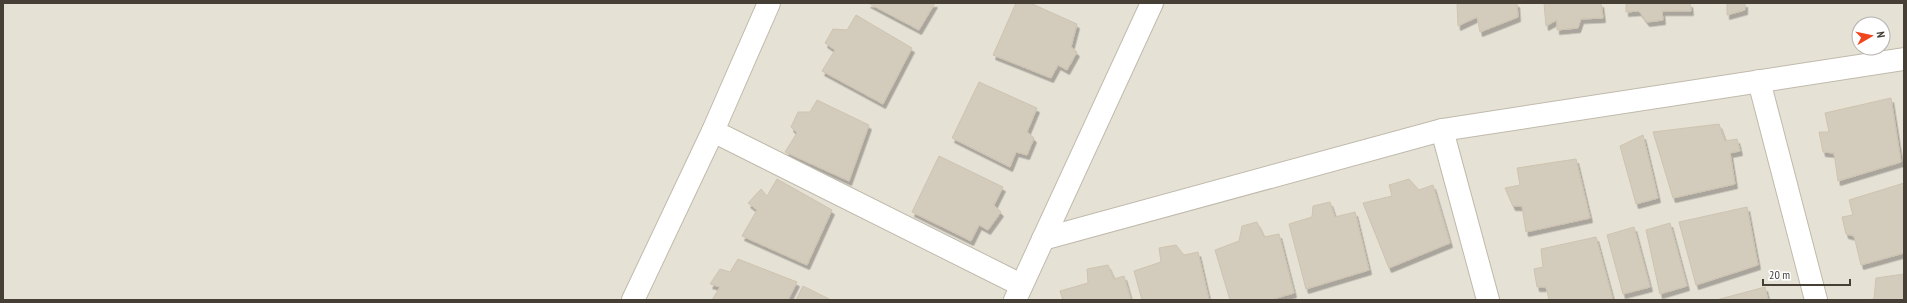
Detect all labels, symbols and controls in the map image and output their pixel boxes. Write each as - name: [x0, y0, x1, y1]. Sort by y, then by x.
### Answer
- north arrow: [1851, 16, 1891, 56]
- text: N: [1873, 30, 1888, 39]
- scale bar: [1763, 261, 1850, 287]
- text: 20 m: [1769, 267, 1790, 282]

